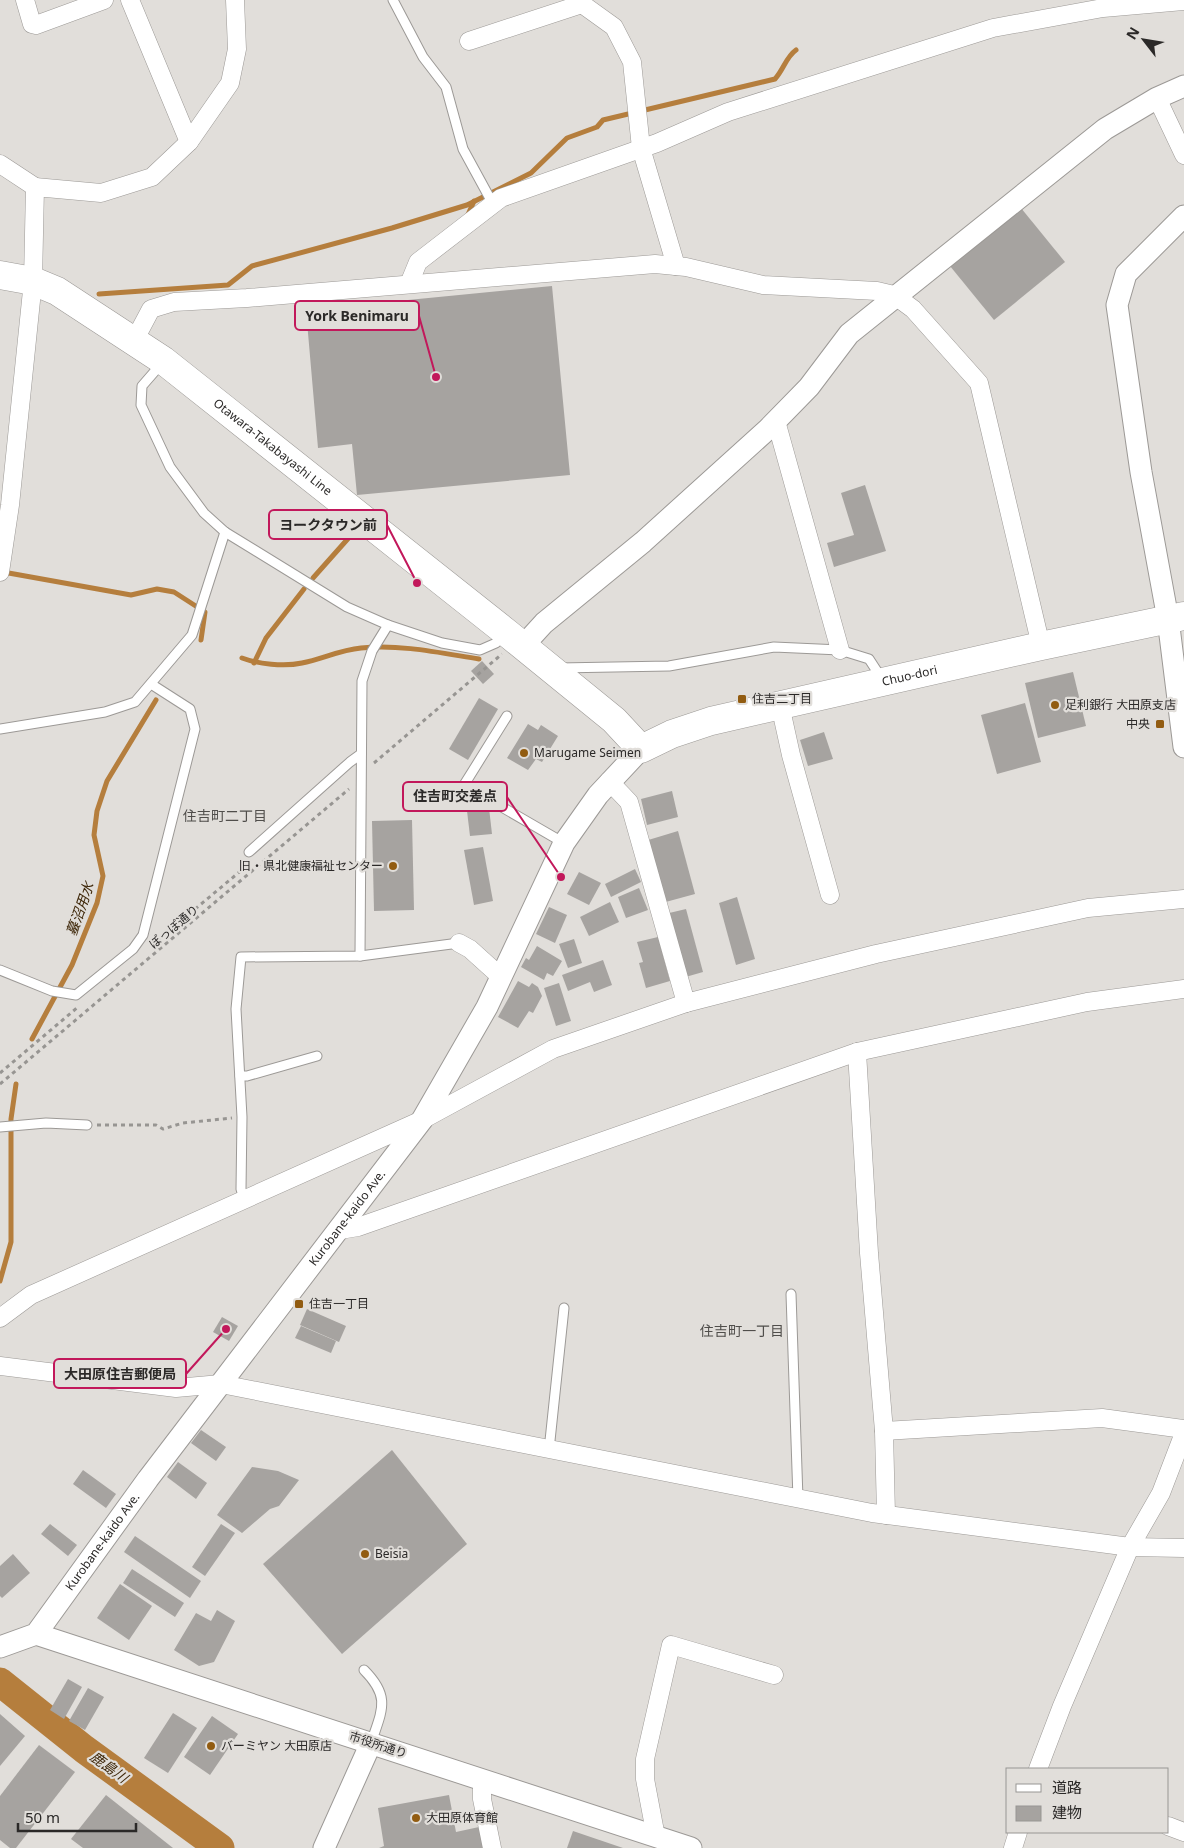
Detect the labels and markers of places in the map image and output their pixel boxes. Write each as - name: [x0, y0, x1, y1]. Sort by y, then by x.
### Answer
- callout: York Benimaru: [295, 301, 419, 330]
- callout: ヨークタウン前: [269, 510, 387, 539]
- place label: 住吉二丁目: [752, 690, 812, 707]
- marker: 住吉二丁目: [736, 693, 748, 705]
- place label: 足利銀行 大田原支店: [1065, 696, 1176, 713]
- marker: 足利銀行 大田原支店: [1049, 699, 1061, 711]
- place label: 中央: [1126, 715, 1150, 732]
- marker: 中央: [1154, 718, 1166, 730]
- place label: Marugame Seimen: [534, 744, 641, 761]
- marker: Marugame Seimen: [518, 747, 530, 759]
- callout: 住吉町交差点: [403, 782, 507, 811]
- place label: 旧・県北健康福祉センター: [239, 857, 383, 874]
- marker: 旧・県北健康福祉センター: [387, 860, 399, 872]
- place label: 住吉一丁目: [309, 1295, 369, 1312]
- marker: 住吉一丁目: [293, 1298, 305, 1310]
- callout: 大田原住吉郵便局: [54, 1359, 186, 1388]
- place label: Beisia: [375, 1545, 408, 1562]
- marker: Beisia: [359, 1548, 371, 1560]
- place label: バーミヤン 大田原店: [221, 1737, 332, 1754]
- marker: バーミヤン 大田原店: [205, 1740, 217, 1752]
- place label: 大田原体育館: [426, 1809, 498, 1826]
- marker: 大田原体育館: [410, 1812, 422, 1824]

